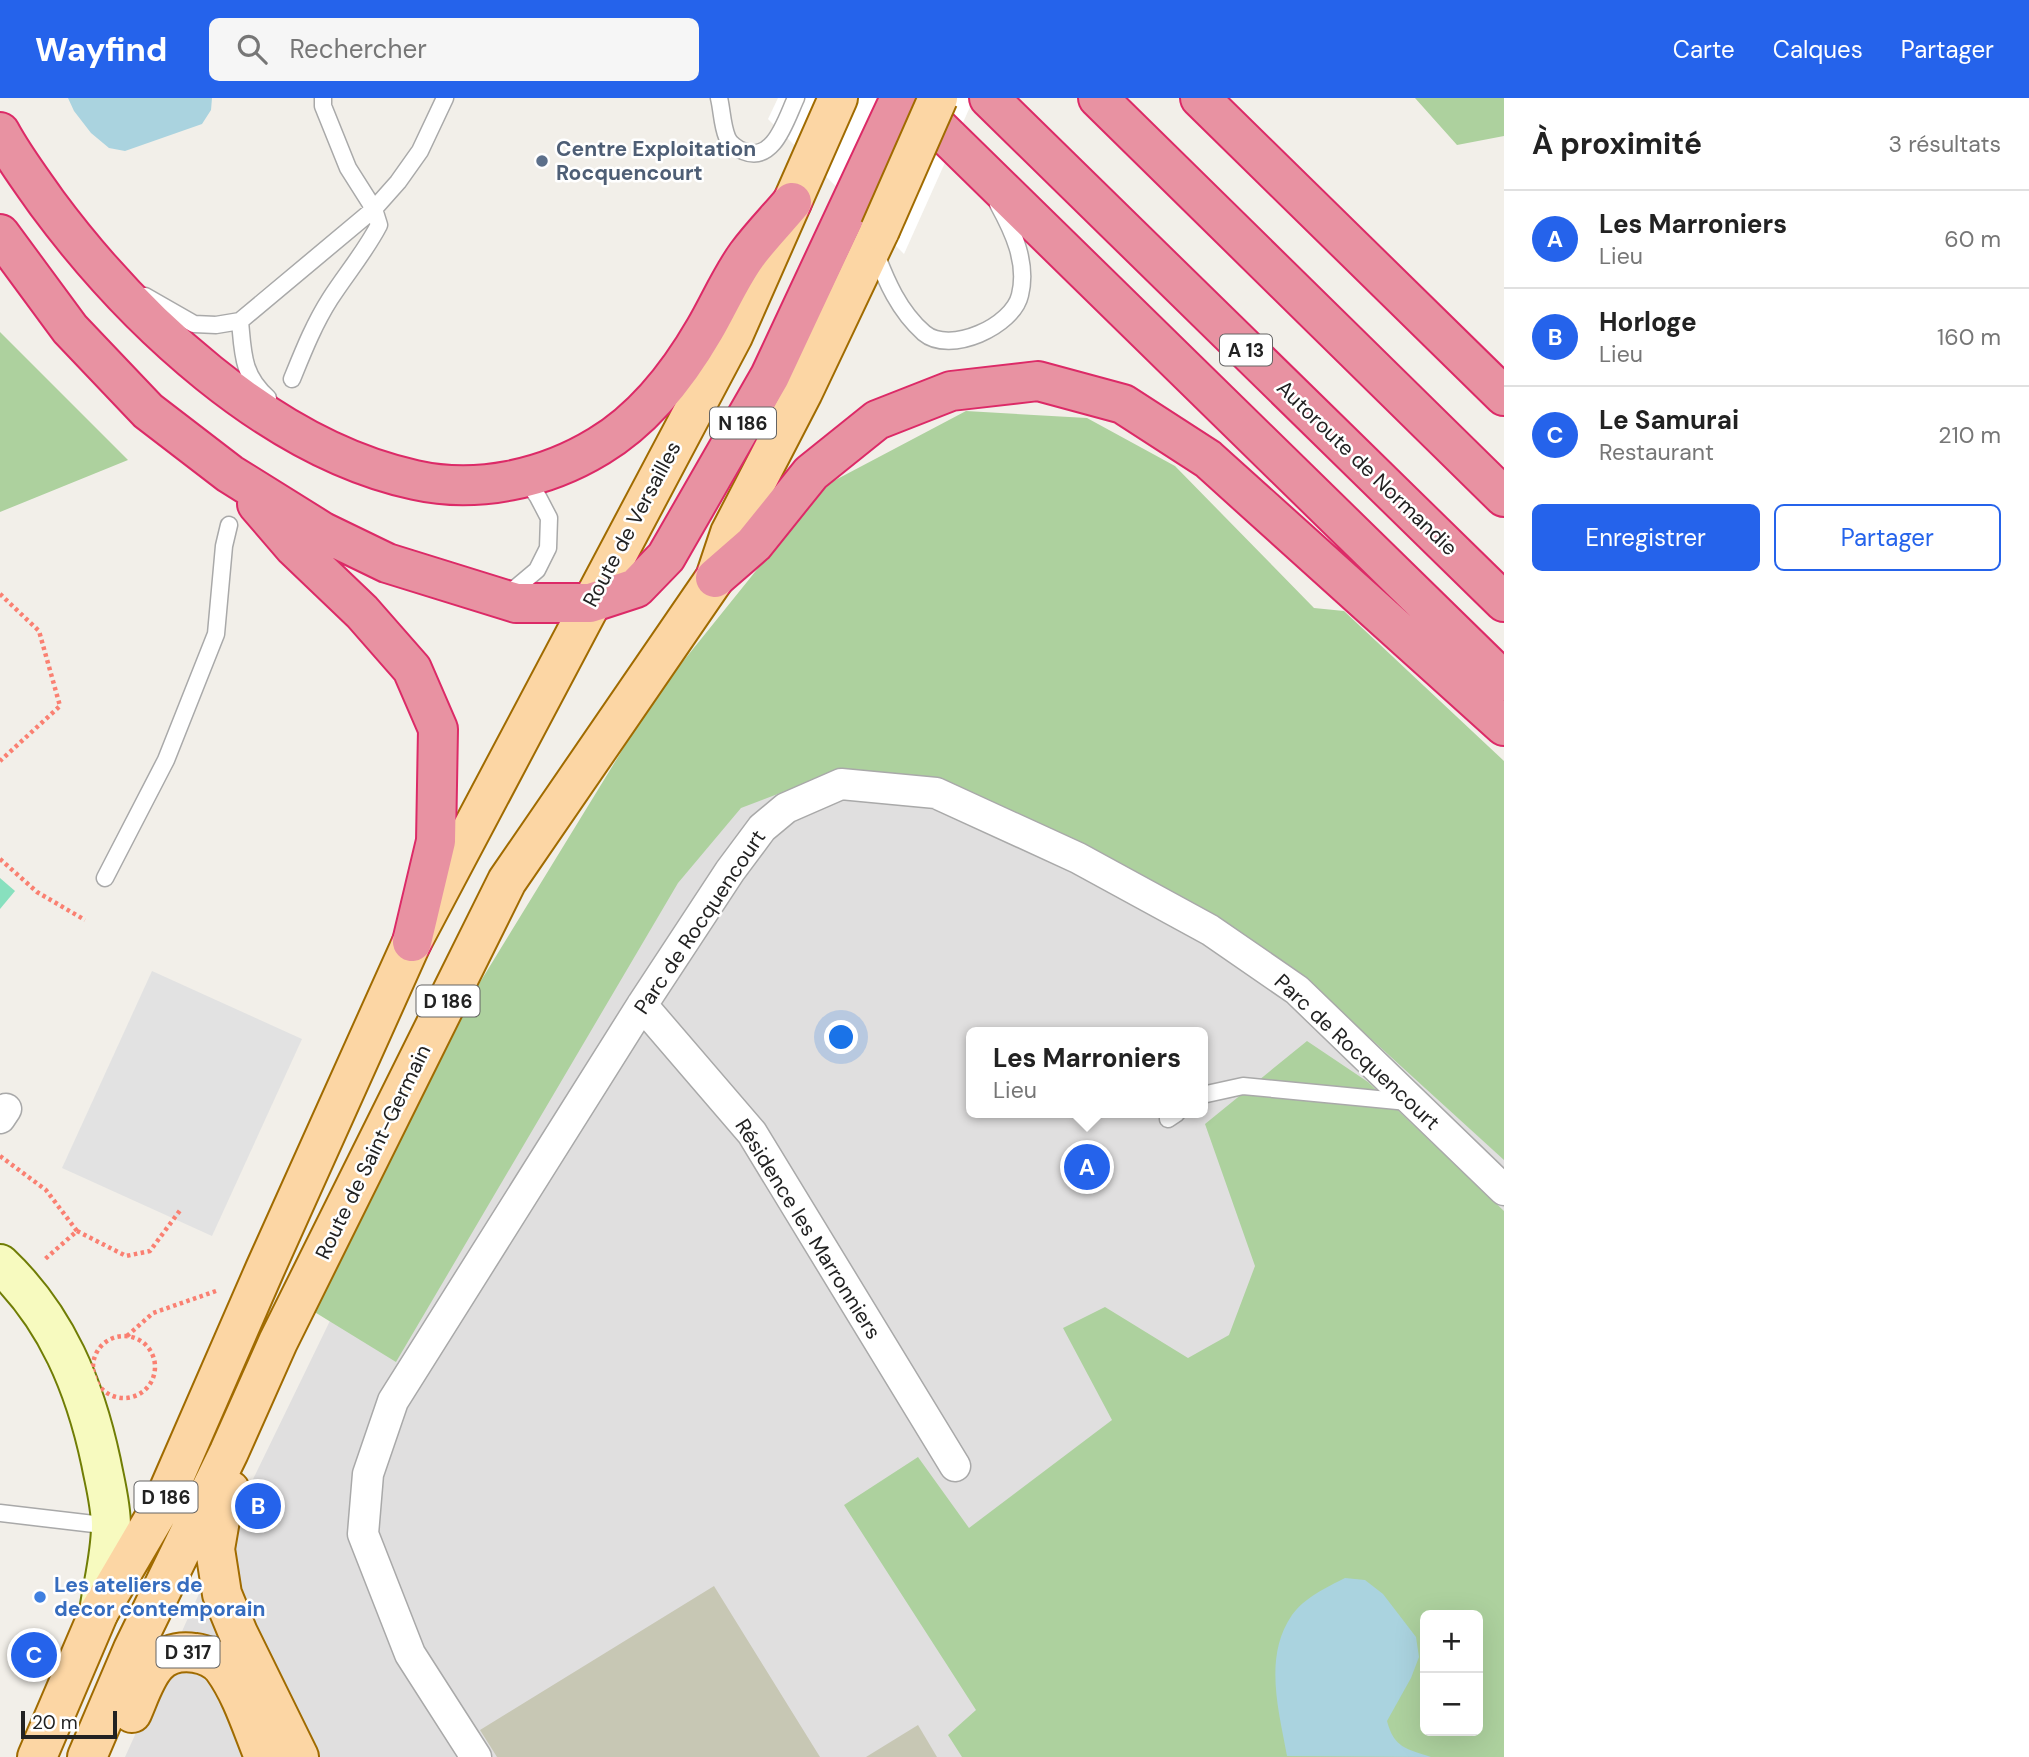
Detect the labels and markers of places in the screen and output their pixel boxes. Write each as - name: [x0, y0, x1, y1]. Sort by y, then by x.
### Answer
- place label: Centre Exploitation Rocquencourt: [556, 135, 756, 187]
- marker: Centre Exploitation Rocquencourt: [534, 153, 550, 169]
- pin: A: [1064, 1141, 1110, 1193]
- pin: B: [235, 1480, 281, 1532]
- place label: Les ateliers de decor contemporain: [54, 1571, 265, 1623]
- marker: Les ateliers de decor contemporain: [32, 1589, 48, 1605]
- pin: C: [11, 1629, 57, 1681]

